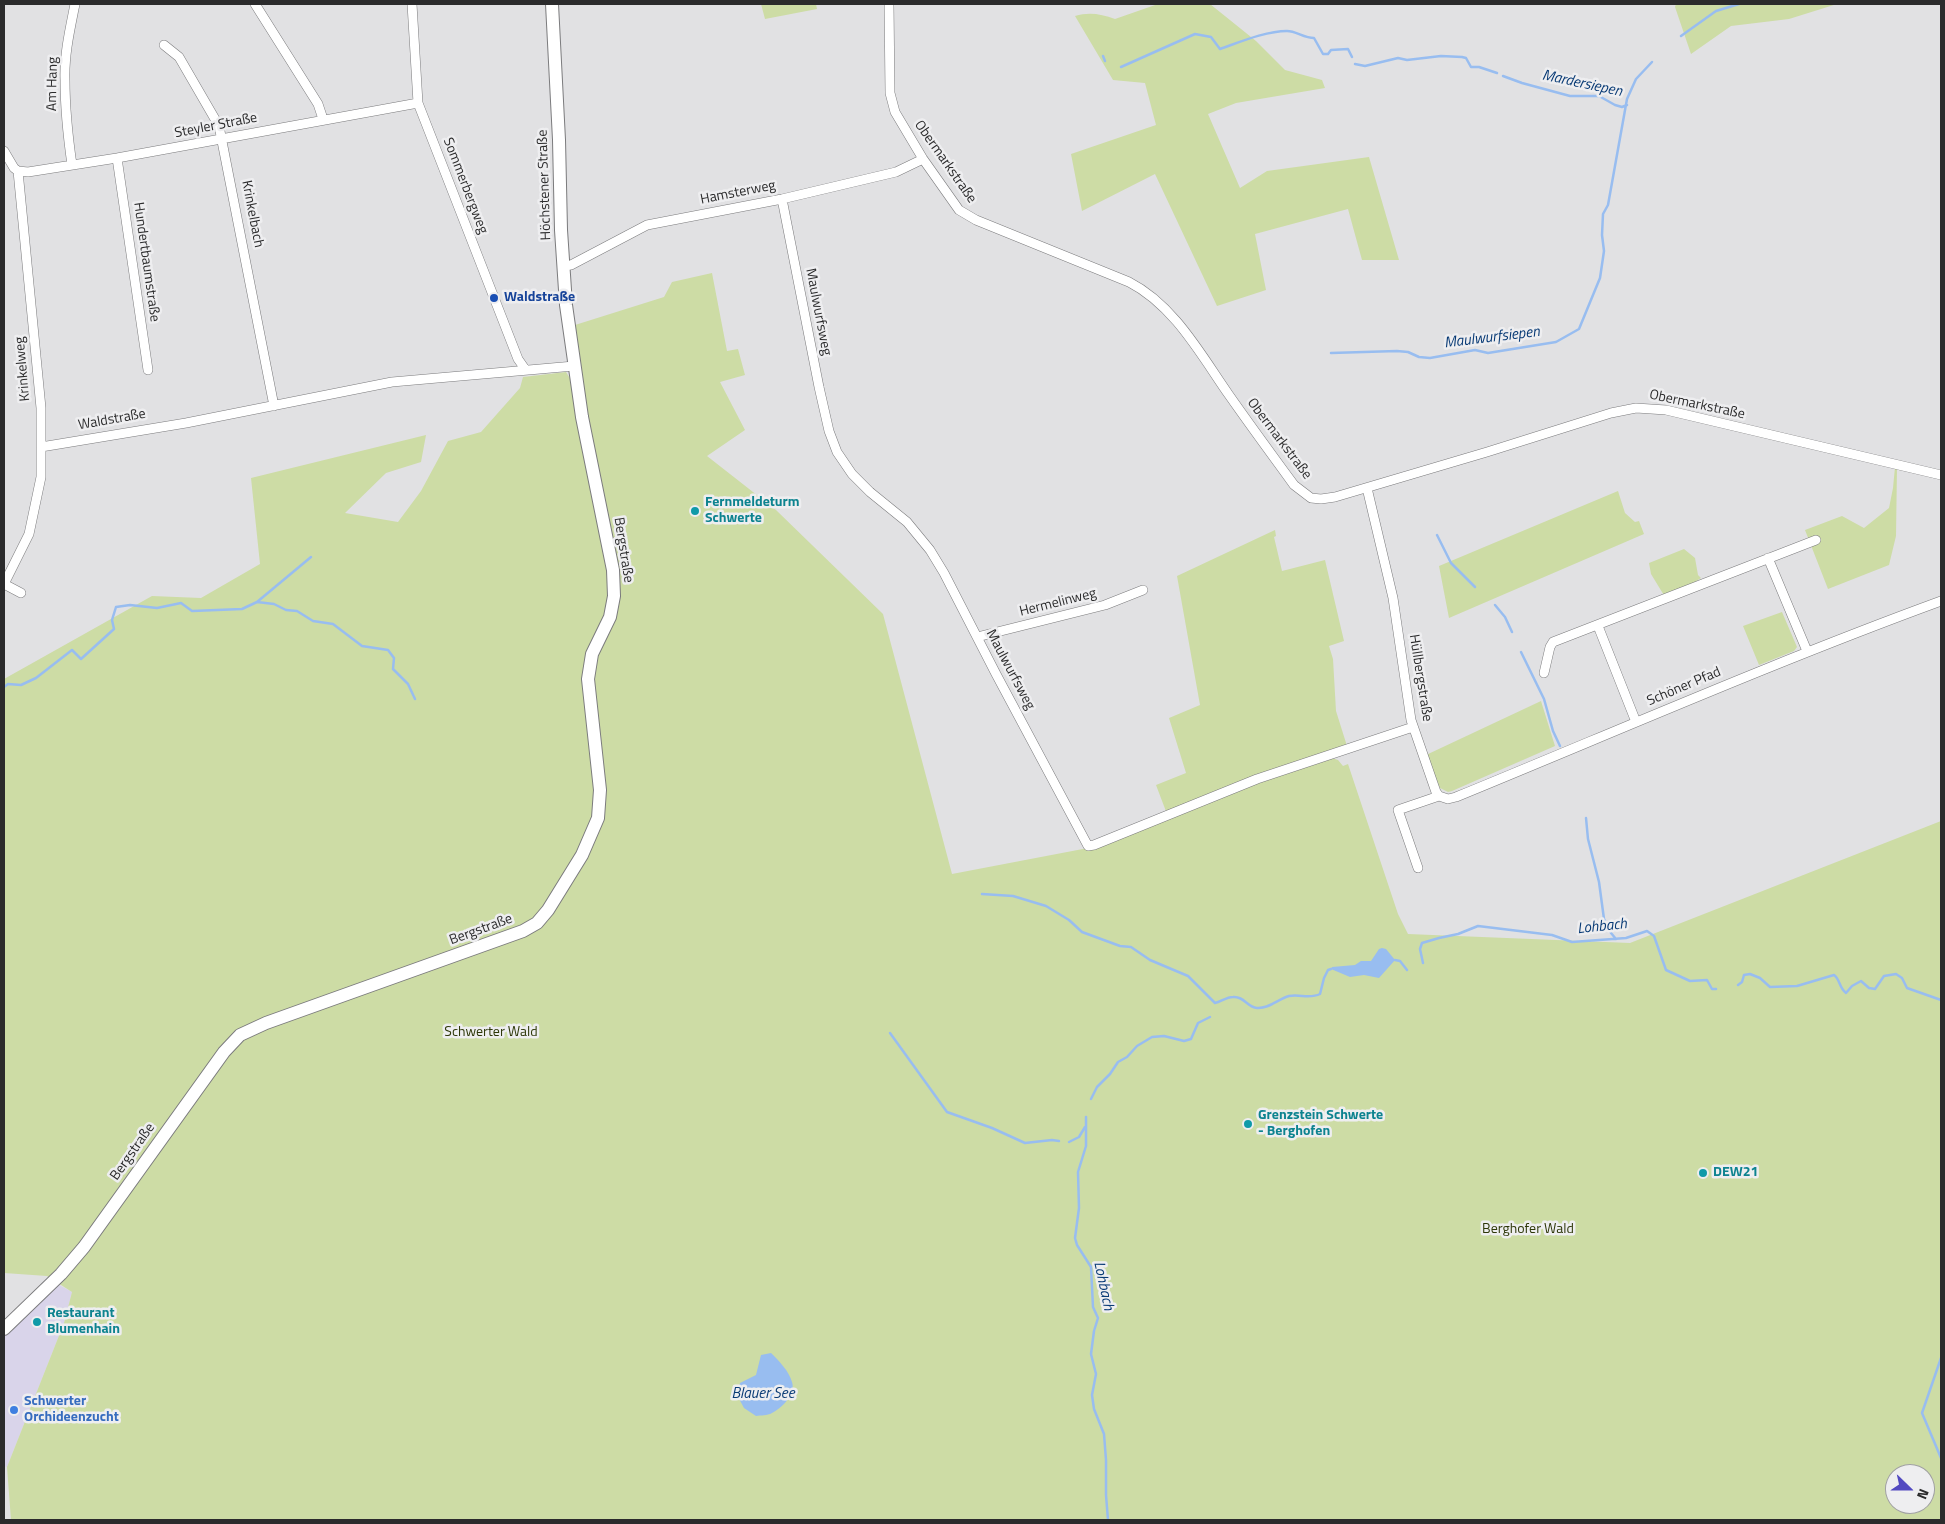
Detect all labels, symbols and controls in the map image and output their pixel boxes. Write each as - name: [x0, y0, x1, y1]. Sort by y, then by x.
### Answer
- street label: Am Hang: [44, 57, 62, 111]
- water label: Mardersiepen: [1540, 67, 1624, 101]
- street label: Steyler Straße: [173, 110, 259, 142]
- street label: Obermarkstraße: [910, 117, 980, 207]
- street label: Höchstener Straße: [535, 129, 555, 241]
- street label: Sommerbergweg: [439, 136, 491, 236]
- street label: Hamsterweg: [699, 177, 777, 209]
- street label: Krinkelbach: [237, 179, 267, 249]
- street label: Hundertbaumstraße: [129, 201, 163, 323]
- street label: Maulwurfsweg: [801, 267, 835, 357]
- place label: Waldstraße: [504, 290, 575, 306]
- marker: Waldstraße: [488, 292, 500, 304]
- water label: Maulwurfsiepen: [1443, 323, 1541, 353]
- street label: Krinkelweg: [12, 336, 34, 402]
- street label: Obermarkstraße: [1648, 387, 1746, 423]
- street label: Obermarkstraße: [1243, 395, 1315, 483]
- street label: Waldstraße: [77, 406, 147, 434]
- place label: Fernmeldeturm Schwerte: [705, 495, 800, 528]
- marker: Fernmeldeturm Schwerte: [689, 505, 701, 517]
- street label: Bergstraße: [610, 516, 636, 584]
- street label: Hermelinweg: [1018, 585, 1098, 621]
- street label: Maulwurfsweg: [982, 627, 1038, 713]
- street label: Hüllbergstraße: [1405, 633, 1435, 723]
- street label: Schöner Pfad: [1645, 664, 1723, 710]
- street label: Bergstraße: [447, 911, 515, 949]
- water label: Lohbach: [1576, 915, 1628, 939]
- park label: Schwerter Wald: [444, 1025, 538, 1041]
- place label: Grenzstein Schwerte - Berghofen: [1258, 1108, 1383, 1140]
- marker: Grenzstein Schwerte - Berghofen: [1242, 1118, 1254, 1130]
- street label: Bergstraße: [107, 1120, 159, 1184]
- place label: DEW21: [1713, 1165, 1758, 1181]
- marker: DEW21: [1697, 1167, 1709, 1179]
- park label: Berghofer Wald: [1482, 1222, 1574, 1238]
- water label: Lohbach: [1089, 1260, 1117, 1312]
- place label: Restaurant Blumenhain: [47, 1306, 120, 1338]
- marker: Restaurant Blumenhain: [31, 1316, 43, 1328]
- water label: Blauer See: [731, 1385, 795, 1403]
- place label: Schwerter Orchideenzucht: [24, 1394, 119, 1426]
- marker: Schwerter Orchideenzucht: [8, 1404, 20, 1416]
- north arrow: [1885, 1464, 1935, 1514]
- text: N: [1912, 1486, 1935, 1503]

